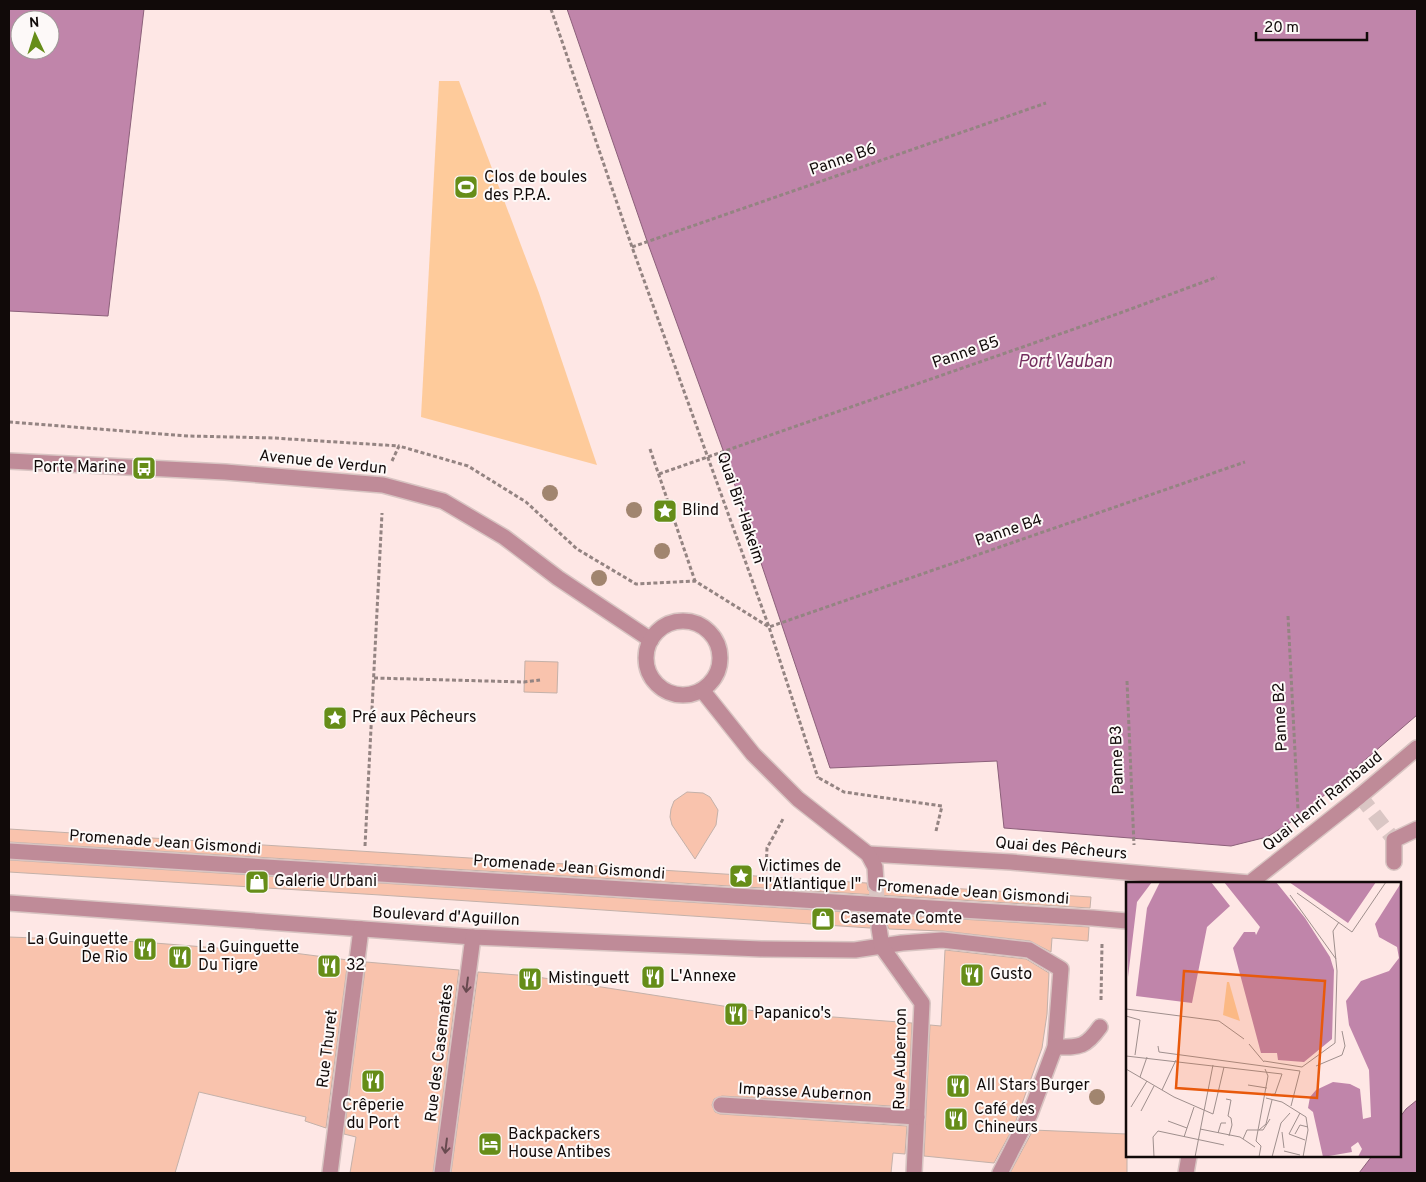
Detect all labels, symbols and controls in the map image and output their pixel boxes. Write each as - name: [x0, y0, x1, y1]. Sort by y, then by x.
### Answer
- north arrow: [10, 10, 60, 60]
- scale bar: [1256, 10, 1367, 42]
- text: N: [29, 15, 40, 32]
- text: 20 m: [1264, 19, 1299, 38]
- street label: Panne B6: [807, 139, 879, 181]
- place label: Clos de boules des P.P.A.: [484, 168, 587, 206]
- sports icon: Clos de boules des P.P.A.: [453, 174, 479, 200]
- street label: Panne B5: [930, 332, 1002, 374]
- water label: Port Vauban: [1018, 351, 1112, 374]
- street label: Avenue de Verdun: [258, 446, 388, 480]
- street label: Quai Bir-Hakeim: [711, 449, 769, 567]
- bus stop icon: Porte Marine: [131, 455, 157, 481]
- place label: Porte Marine: [33, 458, 126, 478]
- place icon: Blind: [652, 498, 678, 524]
- place label: Blind: [682, 501, 719, 521]
- street label: Panne B4: [973, 510, 1045, 552]
- street label: Panne B2: [1269, 682, 1293, 752]
- place icon: Pré aux Pêcheurs: [322, 705, 348, 731]
- place label: Pré aux Pêcheurs: [352, 708, 477, 728]
- street label: Panne B3: [1107, 725, 1129, 795]
- street label: Quai Henri Rambaud: [1259, 748, 1387, 856]
- street label: Promenade Jean Gismondi: [68, 826, 262, 860]
- street label: Quai des Pêcheurs: [994, 833, 1128, 865]
- street label: Promenade Jean Gismondi: [472, 851, 666, 885]
- place label: Victimes de "l'Atlantique I": [758, 857, 861, 895]
- place icon: Victimes de "l'Atlantique I": [728, 863, 754, 889]
- shop icon: Galerie Urbani: [244, 869, 270, 895]
- place label: Galerie Urbani: [274, 872, 377, 892]
- street label: Promenade Jean Gismondi: [876, 876, 1070, 910]
- inset map: [1126, 882, 1401, 1157]
- street label: Boulevard d'Aguillon: [372, 903, 520, 931]
- shop icon: Casemate Comte: [810, 906, 836, 932]
- place label: Casemate Comte: [840, 909, 962, 929]
- place label: La Guinguette De Rio: [27, 930, 128, 968]
- restaurant icon: La Guinguette De Rio: [132, 936, 158, 962]
- place label: La Guinguette Du Tigre: [198, 938, 299, 976]
- restaurant icon: La Guinguette Du Tigre: [167, 944, 193, 970]
- restaurant icon: 32: [316, 953, 342, 979]
- place label: 32: [346, 956, 365, 976]
- restaurant icon: Gusto: [959, 962, 985, 988]
- restaurant icon: L'Annexe: [640, 964, 666, 990]
- place label: Gusto: [990, 965, 1032, 985]
- restaurant icon: Mistinguett: [517, 966, 543, 992]
- place label: L'Annexe: [670, 967, 736, 987]
- place label: Mistinguett: [548, 969, 630, 989]
- one-way arrow: [462, 977, 472, 993]
- street label: Rue des Casemates: [422, 983, 458, 1123]
- restaurant icon: Papanico's: [723, 1001, 749, 1027]
- place label: Papanico's: [754, 1004, 831, 1024]
- street label: Rue Aubernon: [890, 1008, 912, 1110]
- street label: Rue Thuret: [313, 1009, 343, 1089]
- restaurant icon: Crêperie du Port: [360, 1068, 386, 1094]
- restaurant icon: All Stars Burger: [945, 1073, 971, 1099]
- place label: All Stars Burger: [976, 1076, 1090, 1096]
- street label: Impasse Aubernon: [738, 1080, 872, 1106]
- place label: Crêperie du Port: [342, 1096, 404, 1134]
- place label: Café des Chineurs: [974, 1100, 1038, 1138]
- restaurant icon: Café des Chineurs: [943, 1106, 969, 1132]
- place label: Backpackers House Antibes: [508, 1125, 611, 1163]
- hotel icon: Backpackers House Antibes: [477, 1131, 503, 1157]
- one-way arrow: [441, 1138, 451, 1154]

